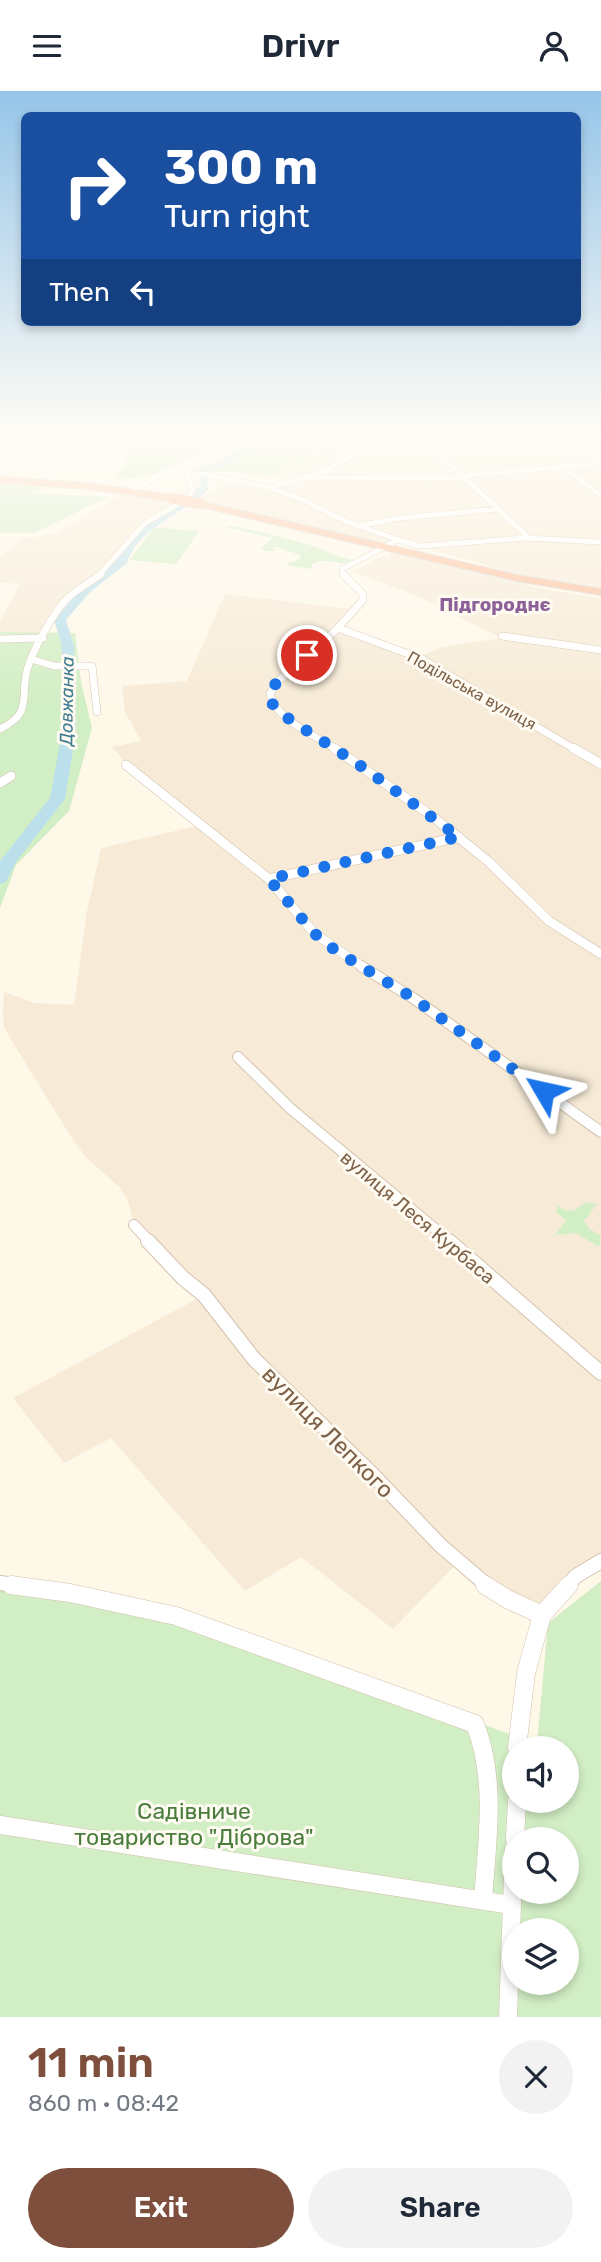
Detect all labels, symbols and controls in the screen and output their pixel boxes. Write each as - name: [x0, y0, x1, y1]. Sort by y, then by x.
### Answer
- icon: menu: [28, 27, 66, 65]
- text: Drivr: [262, 27, 339, 65]
- icon: person: [535, 27, 573, 65]
- text: 300 m: [164, 138, 318, 196]
- icon: right: [49, 140, 140, 231]
- text: Turn right: [164, 197, 309, 235]
- icon: left: [124, 273, 162, 311]
- text: Then: [49, 277, 110, 308]
- district label: Підгороднє: [439, 593, 551, 616]
- pin: [277, 625, 337, 685]
- icon: arrive: [288, 636, 326, 674]
- street label: Подільська вулиця: [404, 647, 540, 734]
- water label: Довжанка: [55, 656, 79, 748]
- position arrow: [507, 1054, 581, 1128]
- street label: вулиця Леся Курбаса: [336, 1146, 500, 1289]
- street label: вулиця Лепкого: [256, 1360, 400, 1504]
- map controls: [502, 1736, 579, 1995]
- button: sound: [502, 1736, 579, 1813]
- park label: Садівниче товариство "Діброва": [74, 1797, 314, 1851]
- button: search: [502, 1827, 579, 1904]
- button: layers: [502, 1918, 579, 1995]
- text: 11 min: [28, 2038, 154, 2088]
- button: close: [499, 2040, 573, 2114]
- text: 860 m · 08:42: [28, 2089, 179, 2117]
- button: Exit: [28, 2168, 294, 2248]
- button: Share: [308, 2168, 573, 2248]

